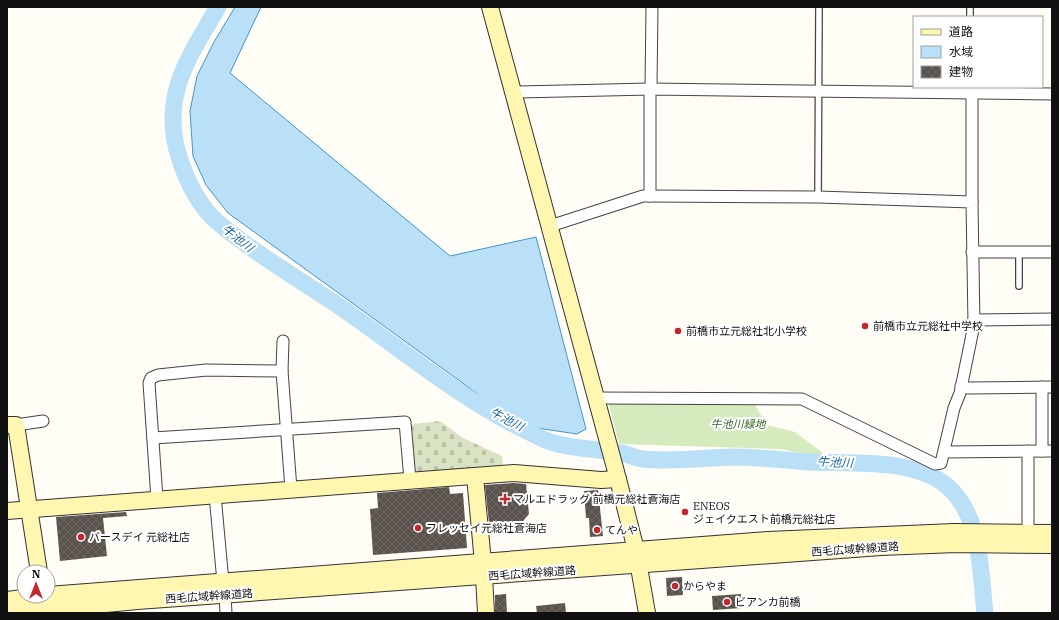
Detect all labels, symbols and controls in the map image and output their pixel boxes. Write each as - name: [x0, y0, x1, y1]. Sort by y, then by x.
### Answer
- legend: [913, 16, 1043, 88]
- text: 道路: [949, 24, 973, 39]
- text: 水域: [949, 44, 973, 59]
- text: 建物: [949, 64, 973, 79]
- water label: 牛池川: [219, 221, 258, 256]
- place label: 前橋市立元総社中学校: [873, 319, 983, 333]
- marker: 前橋市立元総社中学校: [860, 321, 870, 331]
- place label: 前橋市立元総社北小学校: [686, 324, 807, 338]
- marker: 前橋市立元総社北小学校: [673, 326, 683, 336]
- water label: 牛池川: [488, 404, 528, 435]
- park label: 牛池川緑地: [711, 417, 766, 431]
- water label: 牛池川: [817, 454, 855, 471]
- place label: マルエドラッグ 前橋元総社蒼海店: [513, 492, 681, 506]
- marker: マルエドラッグ 前橋元総社蒼海店: [500, 494, 510, 504]
- place label: ENEOS ジェイクエスト前橋元総社店: [693, 499, 836, 526]
- marker: ENEOS ジェイクエスト前橋元総社店: [680, 507, 690, 517]
- place label: フレッセイ元総社蒼海店: [426, 521, 547, 535]
- marker: フレッセイ元総社蒼海店: [413, 523, 423, 533]
- place label: てんや: [605, 523, 638, 537]
- marker: てんや: [592, 525, 602, 535]
- place label: バースデイ 元総社店: [89, 530, 190, 544]
- marker: バースデイ 元総社店: [76, 532, 86, 542]
- street label: 西毛広域幹線道路: [811, 539, 899, 559]
- street label: 西毛広域幹線道路: [488, 563, 576, 583]
- north arrow: [16, 564, 56, 604]
- text: N: [32, 567, 41, 581]
- place label: からやま: [683, 579, 727, 593]
- marker: からやま: [670, 581, 680, 591]
- street label: 西毛広域幹線道路: [165, 586, 253, 606]
- place label: ビアンカ前橋: [735, 595, 801, 609]
- marker: ビアンカ前橋: [722, 597, 732, 607]

